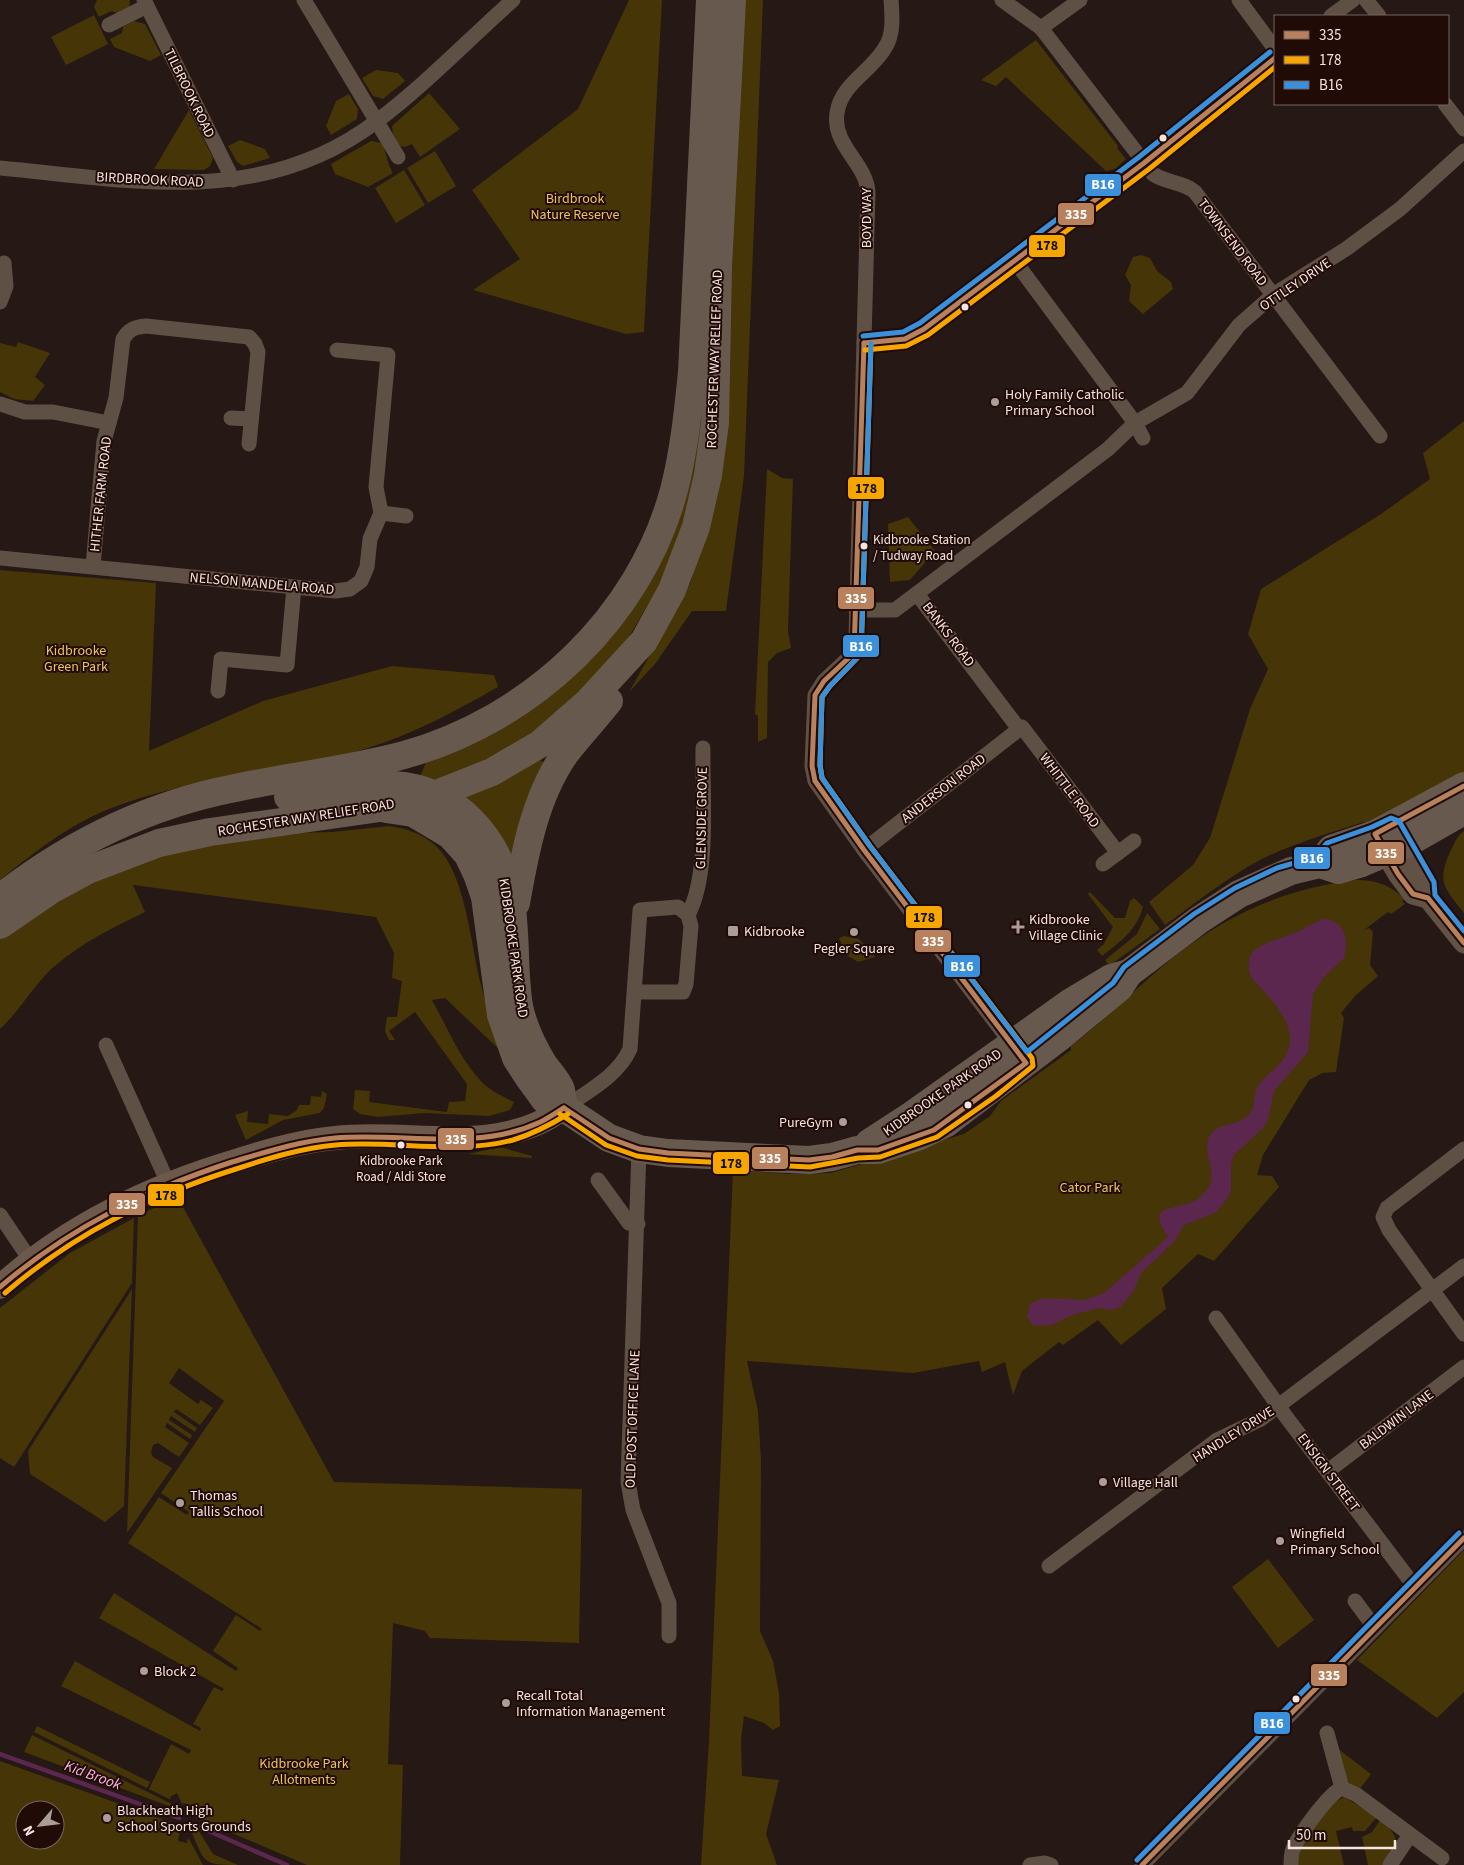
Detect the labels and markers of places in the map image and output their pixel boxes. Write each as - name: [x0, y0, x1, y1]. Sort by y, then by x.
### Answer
- unlabelled marker: [1158, 133, 1168, 143]
- unlabelled marker: [960, 302, 970, 312]
- place label: Holy Family Catholic Primary School: [1005, 385, 1125, 421]
- marker: Holy Family Catholic Primary School: [989, 396, 1001, 408]
- place label: Kidbrooke Station / Tudway Road: [873, 531, 971, 565]
- marker: Kidbrooke Station / Tudway Road: [859, 541, 869, 551]
- place label: Kidbrooke Village Clinic: [1029, 910, 1104, 946]
- marker: Kidbrooke Village Clinic: [1011, 920, 1025, 934]
- place label: Kidbrooke: [744, 922, 805, 942]
- marker: Kidbrooke: [726, 924, 740, 938]
- marker: Pegler Square: [848, 926, 860, 938]
- place label: Pegler Square: [813, 939, 895, 959]
- unlabelled marker: [963, 1100, 973, 1110]
- place label: PureGym: [779, 1113, 833, 1133]
- marker: PureGym: [837, 1116, 849, 1128]
- marker: Kidbrooke Park Road / Aldi Store: [396, 1140, 406, 1150]
- place label: Kidbrooke Park Road / Aldi Store: [356, 1152, 446, 1186]
- place label: Village Hall: [1113, 1473, 1178, 1493]
- marker: Village Hall: [1097, 1476, 1109, 1488]
- place label: Thomas Tallis School: [190, 1486, 263, 1522]
- marker: Thomas Tallis School: [174, 1497, 186, 1509]
- place label: Wingfield Primary School: [1290, 1524, 1380, 1560]
- marker: Wingfield Primary School: [1274, 1535, 1286, 1547]
- place label: Block 2: [154, 1662, 197, 1682]
- marker: Block 2: [138, 1665, 150, 1677]
- place label: Recall Total Information Management: [516, 1686, 665, 1722]
- unlabelled marker: [1291, 1694, 1301, 1704]
- marker: Recall Total Information Management: [500, 1697, 512, 1709]
- place label: Blackheath High School Sports Grounds: [117, 1801, 251, 1837]
- marker: Blackheath High School Sports Grounds: [101, 1812, 113, 1824]

